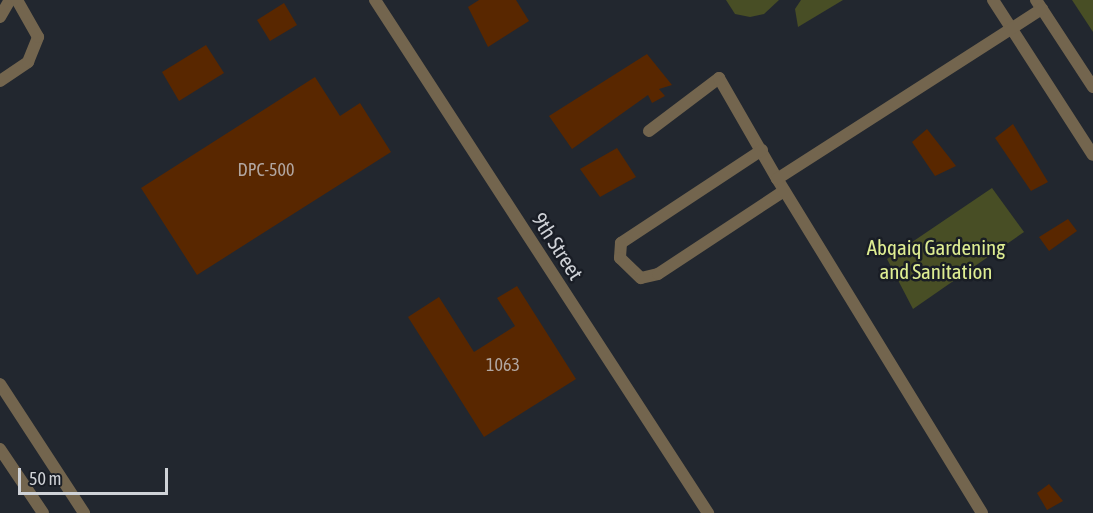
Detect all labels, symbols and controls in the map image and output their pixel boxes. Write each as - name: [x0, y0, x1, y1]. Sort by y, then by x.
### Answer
- house number: DPC-500: [238, 159, 294, 181]
- street label: 9th Street: [527, 208, 589, 284]
- park label: Abqaiq Gardening and Sanitation: [867, 234, 1005, 284]
- house number: 1063: [486, 354, 520, 376]
- scale bar: [21, 456, 171, 494]
- text: 50 m: [29, 468, 61, 489]

